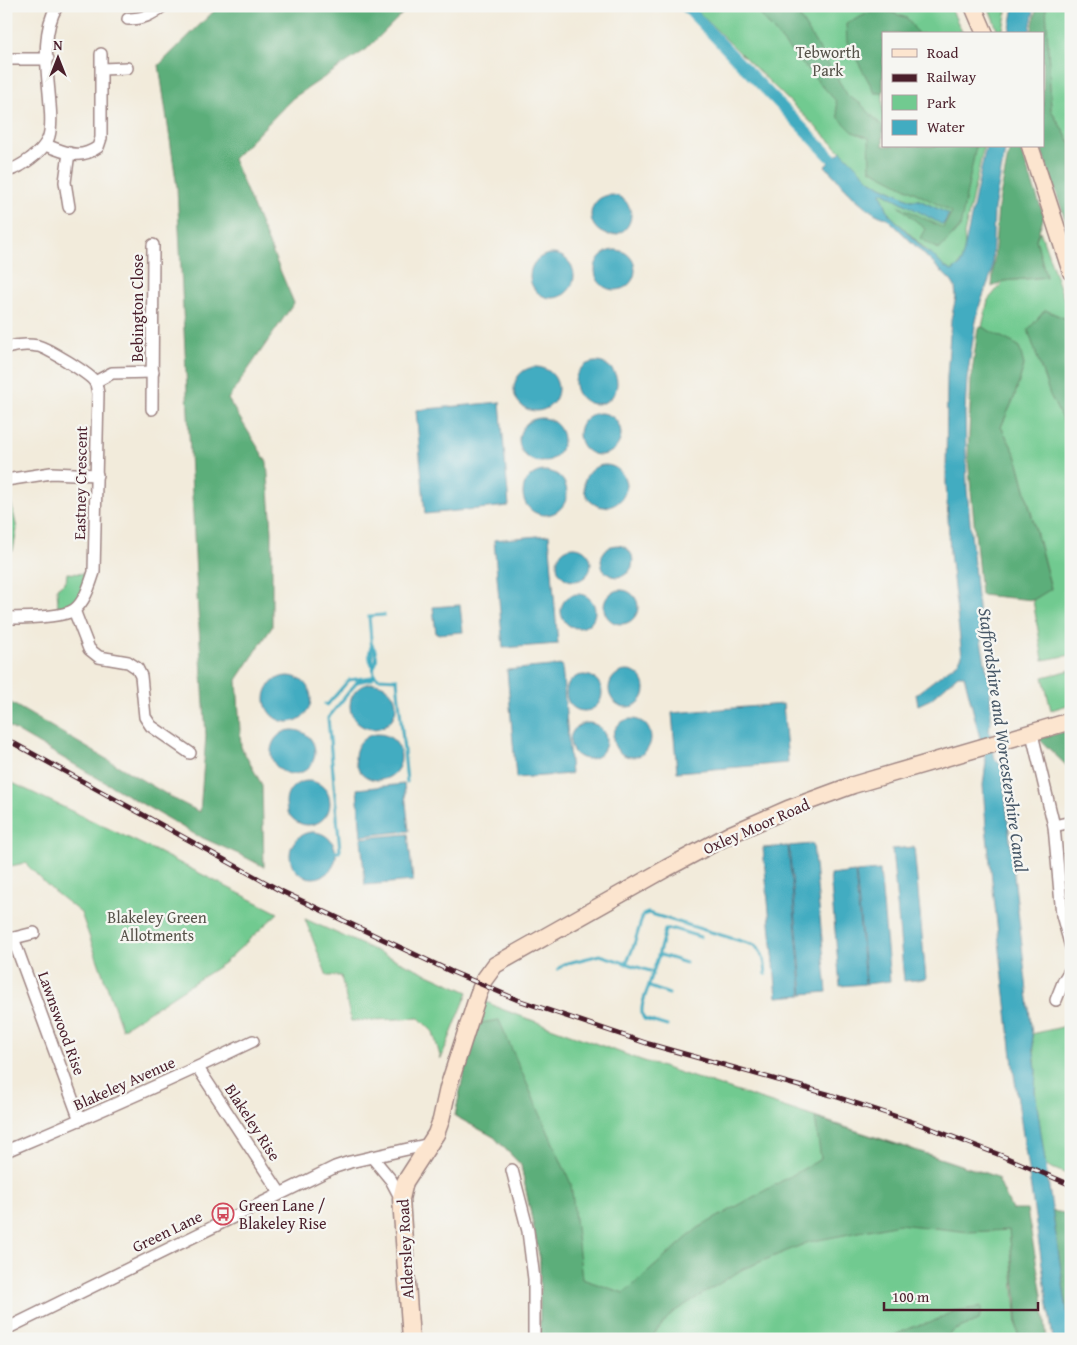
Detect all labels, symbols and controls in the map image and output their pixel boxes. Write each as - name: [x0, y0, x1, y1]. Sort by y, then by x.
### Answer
- north arrow: [32, 32, 82, 82]
- legend: [882, 32, 1044, 148]
- text: N: [53, 35, 63, 55]
- park label: Tebworth Park: [796, 40, 860, 82]
- text: Road: [927, 42, 958, 63]
- text: Railway: [927, 66, 977, 87]
- text: Park: [927, 92, 956, 113]
- text: Water: [927, 116, 965, 137]
- street label: Bebington Close: [125, 254, 149, 362]
- street label: Eastney Crescent: [67, 426, 93, 540]
- water label: Staffordshire and Worcestershire Canal: [972, 606, 1035, 874]
- street label: Oxley Moor Road: [699, 792, 814, 860]
- park label: Blakeley Green Allotments: [107, 905, 207, 947]
- street label: Lawnswood Rise: [32, 968, 92, 1078]
- street label: Blakeley Avenue: [69, 1050, 179, 1116]
- street label: Blakeley Rise: [219, 1079, 287, 1165]
- place label: Green Lane / Blakeley Rise: [239, 1193, 327, 1235]
- street label: Aldersley Road: [390, 1198, 420, 1300]
- bus stop icon: Green Lane / Blakeley Rise: [211, 1202, 235, 1226]
- street label: Green Lane: [128, 1204, 206, 1258]
- scale bar: [884, 1280, 1038, 1312]
- text: 100 m: [892, 1286, 930, 1307]

